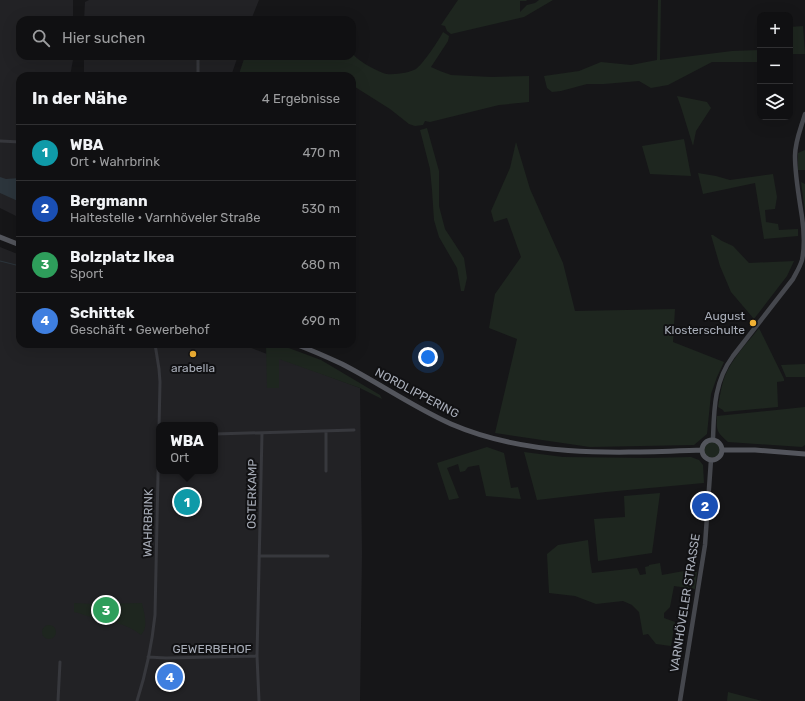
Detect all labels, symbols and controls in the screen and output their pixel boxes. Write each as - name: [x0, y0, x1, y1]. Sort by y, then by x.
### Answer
- map controls: [757, 12, 793, 120]
- button: +: [757, 12, 793, 48]
- search box: [16, 16, 356, 60]
- icon: search: [30, 27, 52, 49]
- text: Hier suchen: [62, 29, 145, 47]
- button: −: [757, 48, 793, 84]
- button: layers: [757, 84, 793, 120]
- text: In der Nähe: [32, 88, 127, 108]
- text: 4 Ergebnisse: [262, 91, 340, 106]
- text: WBA: [70, 136, 104, 154]
- text: 1: [42, 145, 48, 160]
- text: 470 m: [302, 145, 340, 160]
- text: Ort · Wahrbrink: [70, 154, 160, 169]
- text: Bergmann: [70, 192, 148, 210]
- text: 2: [41, 201, 49, 216]
- text: 530 m: [301, 201, 340, 216]
- text: Haltestelle · Varnhöveler Straße: [70, 210, 260, 225]
- text: Bolzplatz Ikea: [70, 248, 174, 266]
- text: 3: [41, 257, 49, 272]
- text: 680 m: [301, 257, 340, 272]
- text: Sport: [70, 266, 103, 281]
- text: Schittek: [70, 304, 135, 322]
- place label: August Klosterschulte: [664, 309, 745, 337]
- text: 4: [41, 313, 49, 328]
- text: 690 m: [301, 313, 340, 328]
- marker: August Klosterschulte: [748, 318, 758, 328]
- text: Geschäft · Gewerbehof: [70, 322, 209, 337]
- your location: [418, 347, 438, 367]
- marker: arabella: [188, 349, 198, 359]
- place label: arabella: [171, 361, 215, 375]
- street label: NORDLIPPERING: [373, 365, 461, 421]
- popup: [156, 422, 218, 474]
- text: WBA: [170, 432, 204, 450]
- text: Ort: [170, 450, 189, 465]
- street label: OSTERKAMP: [244, 459, 260, 529]
- pin: 1: [174, 487, 200, 517]
- street label: WAHRBRINK: [140, 488, 156, 557]
- pin: 2: [692, 491, 718, 521]
- street label: VARNHÖVELER STRASSE: [667, 533, 703, 673]
- pin: 3: [93, 595, 119, 625]
- street label: GEWERBEHOF: [172, 642, 252, 656]
- pin: 4: [157, 662, 183, 692]

